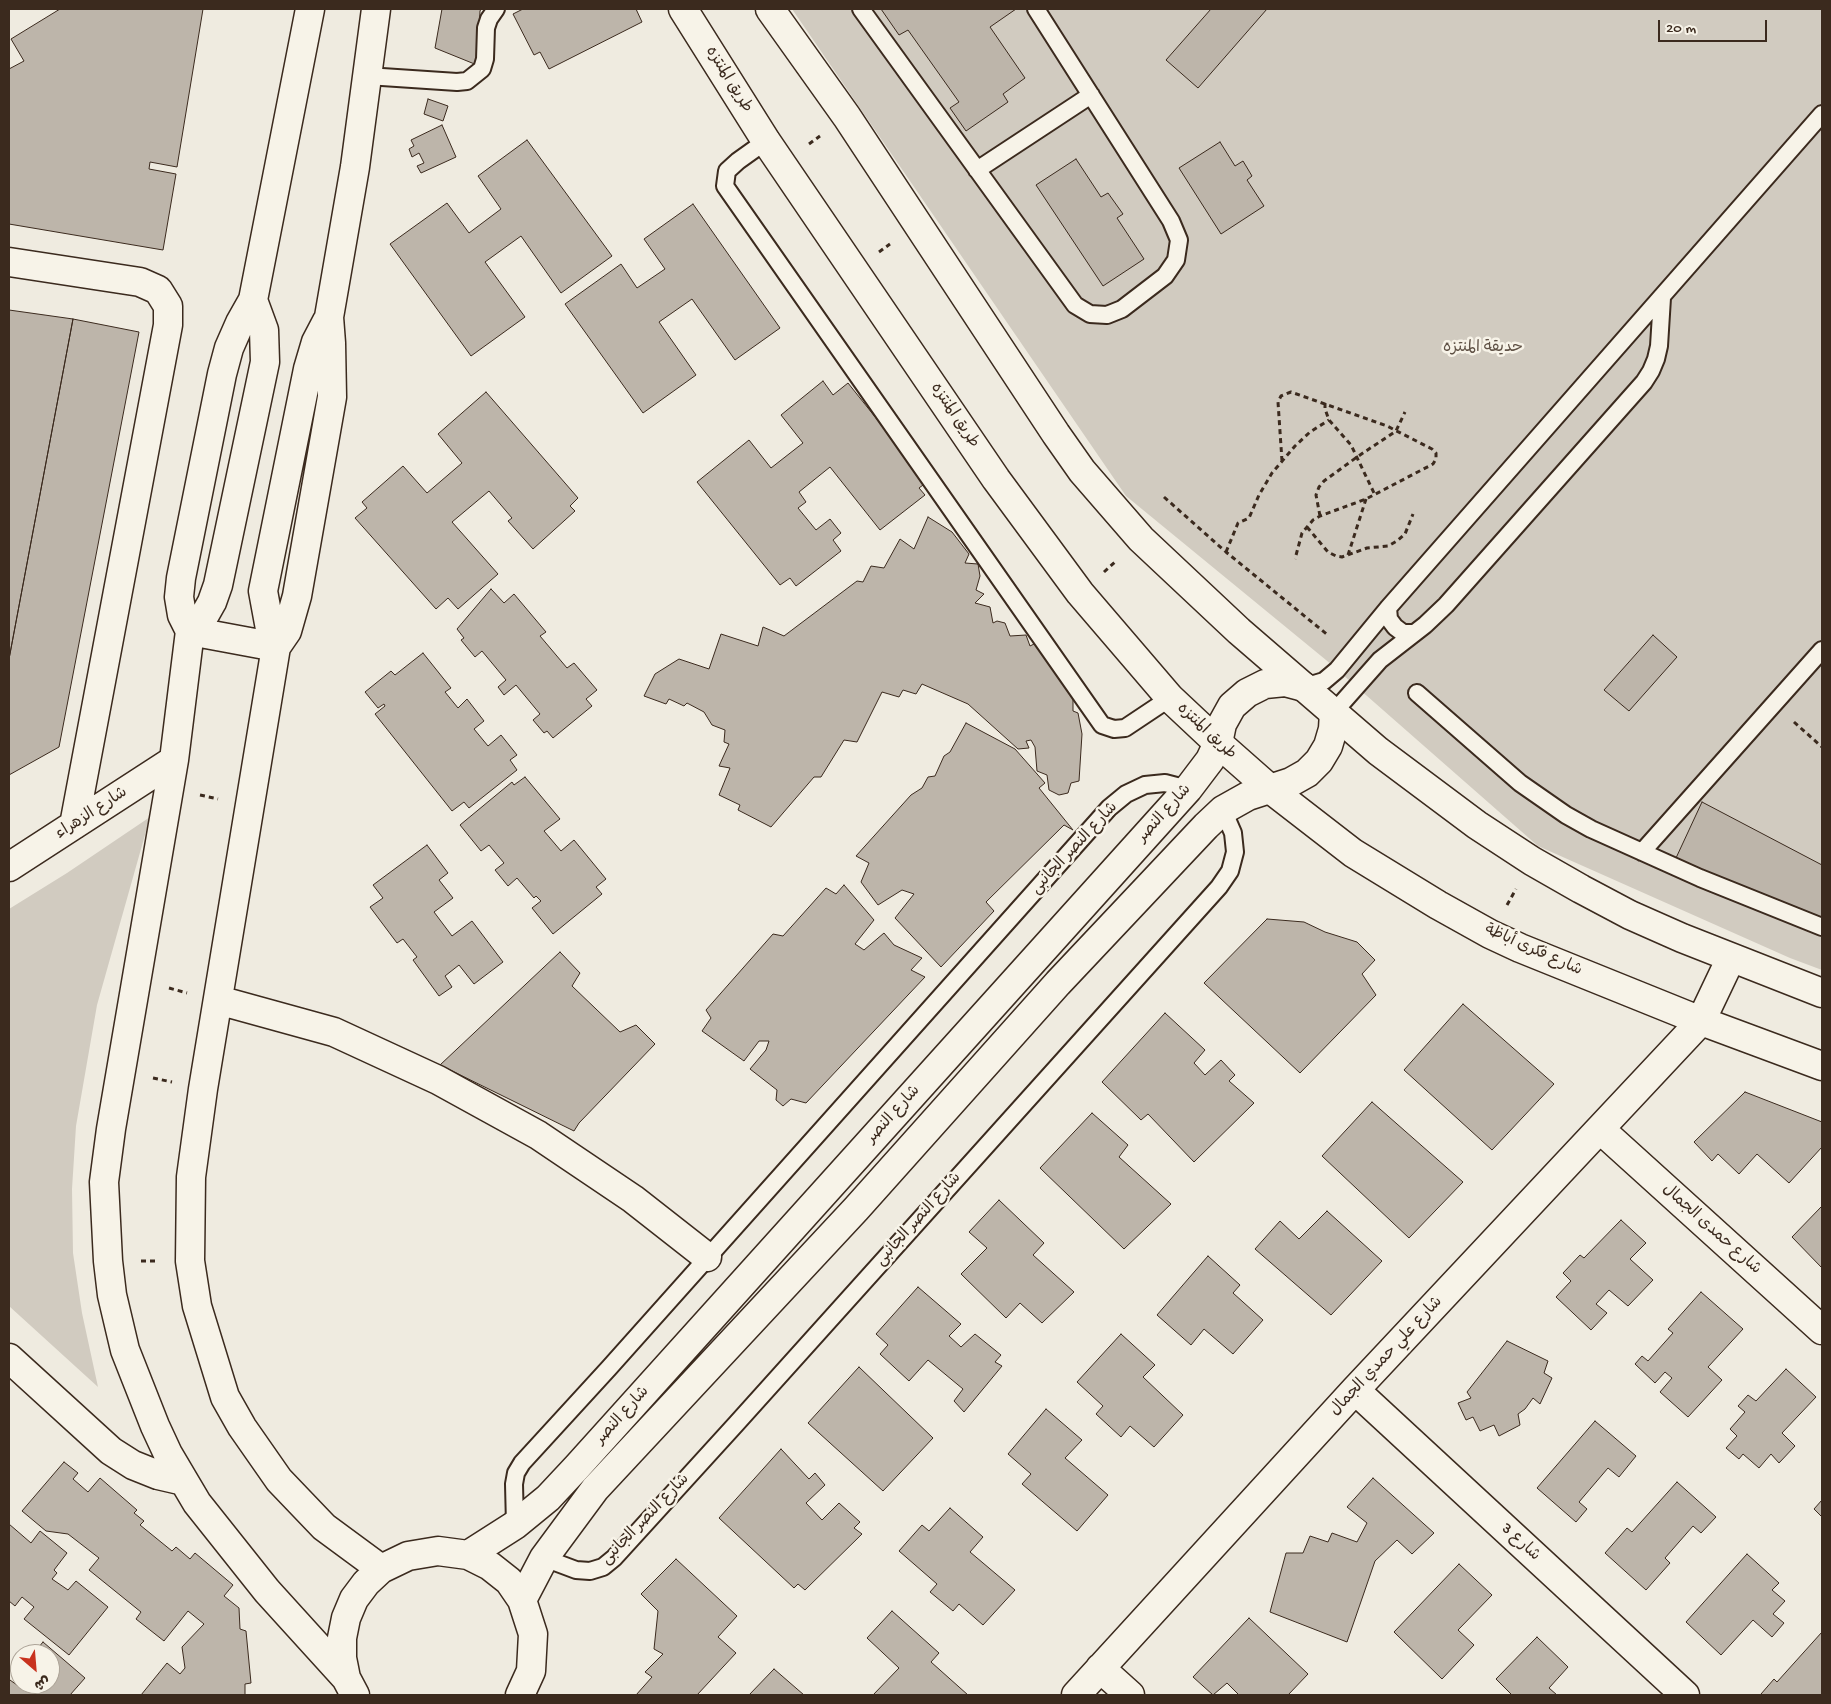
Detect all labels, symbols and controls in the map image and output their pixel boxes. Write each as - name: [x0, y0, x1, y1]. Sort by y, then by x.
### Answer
- scale bar: [1661, 10, 1770, 42]
- text: 20 m: [1666, 20, 1696, 38]
- street label: طريق المنتزه: [700, 43, 756, 117]
- park label: حديقة المنتزه: [1443, 339, 1523, 359]
- street label: طريق المنتزه: [925, 380, 983, 452]
- street label: طريق المنتزه: [1172, 700, 1240, 764]
- street label: شارع النصر: [1134, 781, 1196, 847]
- street label: شارع الزهراء: [53, 784, 131, 844]
- street label: شارع النصر الجانبى: [1027, 799, 1123, 899]
- street label: شارع فكرى أباظة: [1481, 921, 1585, 981]
- street label: شارع النصر: [863, 1082, 925, 1148]
- street label: شارع النصر الجانبى: [872, 1169, 966, 1271]
- street label: شارع حمدى الجمال: [1658, 1181, 1764, 1279]
- street label: شارع علي حمدي الجمال: [1327, 1293, 1447, 1421]
- street label: شارع النصر: [592, 1383, 654, 1449]
- street label: شارع النصر الجانبى: [598, 1470, 694, 1570]
- street label: شارع 3: [1496, 1520, 1544, 1566]
- north arrow: [10, 1644, 60, 1694]
- text: ش: [31, 1671, 52, 1693]

